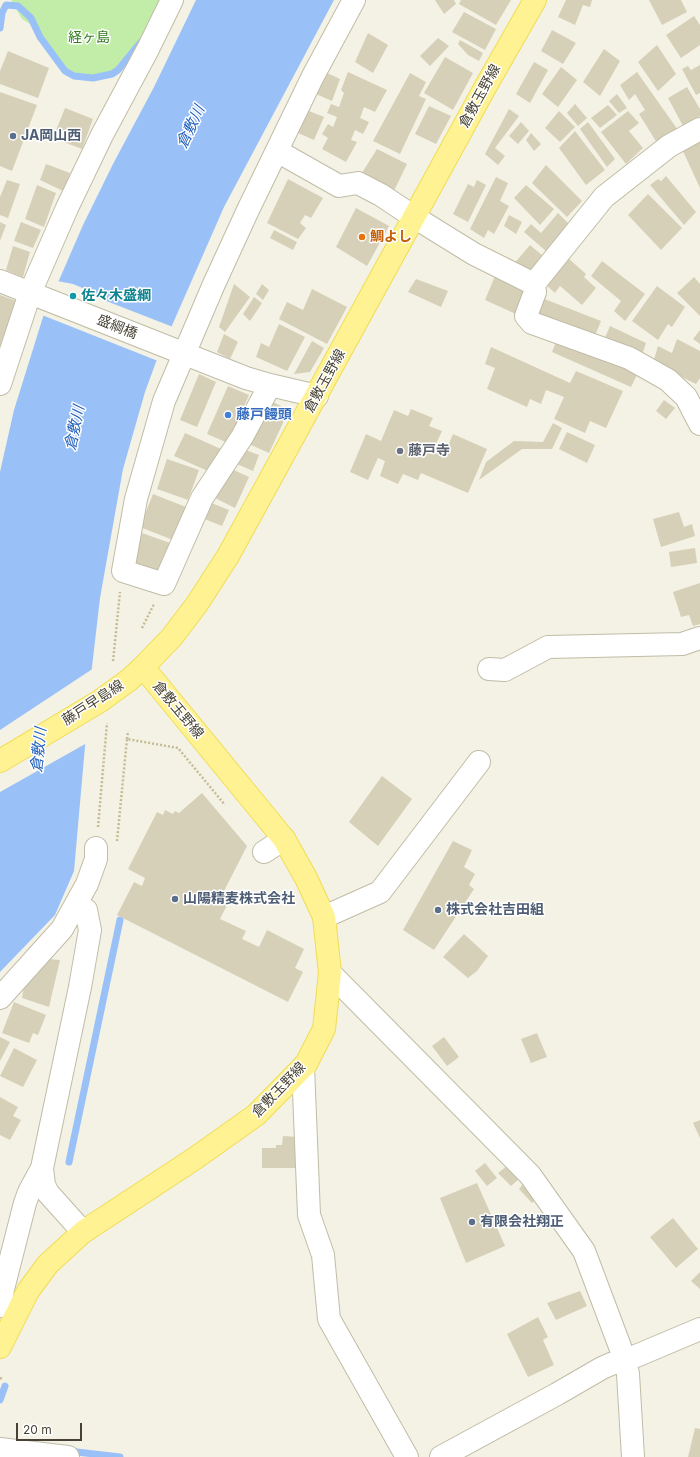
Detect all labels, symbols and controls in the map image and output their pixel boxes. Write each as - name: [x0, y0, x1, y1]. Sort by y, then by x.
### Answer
- park label: 経ヶ島: [68, 30, 110, 46]
- street label: 倉敷玉野線: [456, 61, 504, 131]
- water label: 倉敷川: [173, 103, 209, 151]
- place label: JA岡山西: [21, 128, 81, 144]
- marker: JA岡山西: [8, 131, 18, 141]
- place label: 鯛よし: [370, 229, 412, 245]
- marker: 鯛よし: [357, 232, 367, 242]
- place label: 佐々木盛綱: [81, 288, 151, 304]
- marker: 佐々木盛綱: [68, 291, 78, 301]
- street label: 盛綱橋: [94, 311, 140, 343]
- street label: 倉敷玉野線: [301, 346, 349, 416]
- water label: 倉敷川: [62, 404, 88, 452]
- place label: 藤戸饅頭: [236, 407, 292, 423]
- marker: 藤戸饅頭: [223, 410, 233, 420]
- place label: 藤戸寺: [408, 443, 450, 459]
- marker: 藤戸寺: [395, 446, 405, 456]
- street label: 藤戸早島線: [59, 677, 127, 729]
- street label: 倉敷玉野線: [149, 678, 207, 742]
- water label: 倉敷川: [28, 727, 50, 773]
- place label: 山陽精麦株式会社: [183, 891, 295, 907]
- marker: 山陽精麦株式会社: [170, 894, 180, 904]
- place label: 株式会社吉田組: [446, 902, 544, 918]
- marker: 株式会社吉田組: [433, 905, 443, 915]
- street label: 倉敷玉野線: [249, 1059, 309, 1121]
- place label: 有限会社翔正: [480, 1214, 564, 1230]
- marker: 有限会社翔正: [467, 1217, 477, 1227]
- scale bar: [18, 1415, 84, 1441]
- text: 20 m: [23, 1422, 52, 1437]

